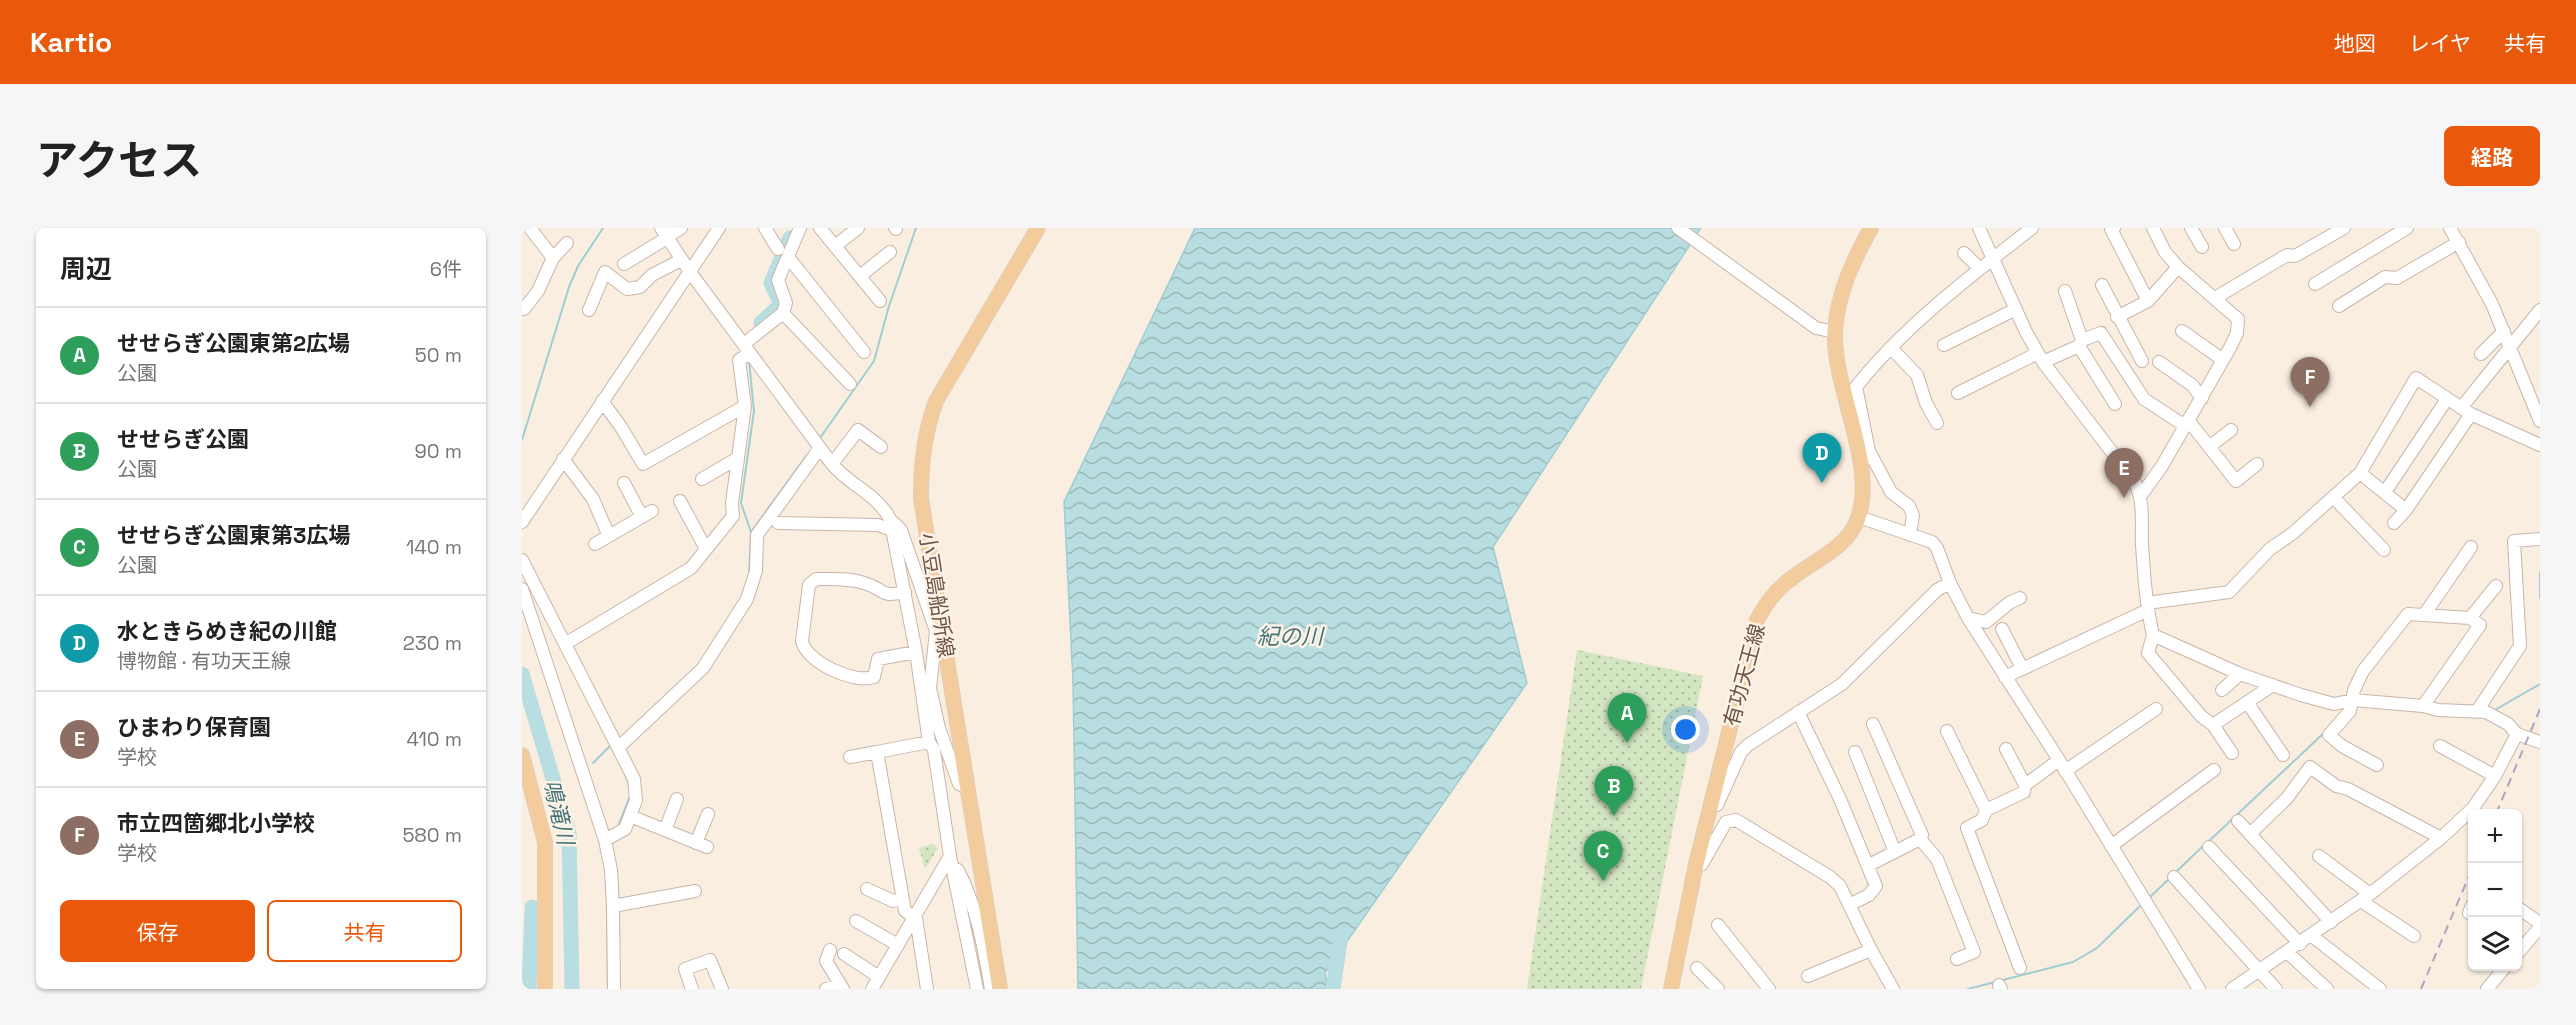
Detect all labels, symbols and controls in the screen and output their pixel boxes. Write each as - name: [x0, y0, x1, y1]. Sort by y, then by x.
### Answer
- text: Kartio: [30, 24, 112, 60]
- text: 地図: [2334, 30, 2376, 57]
- text: レイヤ: [2409, 30, 2471, 57]
- text: 共有: [2504, 30, 2546, 57]
- button: 経路: [2444, 126, 2540, 186]
- text: アクセス: [36, 134, 202, 187]
- text: 周辺: [60, 252, 112, 286]
- text: 6件: [430, 256, 462, 282]
- text: せせらぎ公園東第2広場: [117, 329, 350, 357]
- text: A: [73, 342, 86, 368]
- text: 50 m: [415, 342, 462, 368]
- pin: F: [2290, 358, 2330, 407]
- text: 公園: [117, 360, 157, 386]
- text: せせらぎ公園: [117, 425, 249, 453]
- pin: D: [1802, 434, 1842, 483]
- text: B: [73, 438, 86, 464]
- text: 90 m: [415, 438, 462, 464]
- pin: E: [2104, 448, 2144, 498]
- text: 公園: [117, 456, 157, 482]
- text: せせらぎ公園東第3広場: [117, 521, 350, 549]
- street label: 小豆島船所線: [914, 531, 960, 659]
- text: C: [73, 534, 86, 560]
- text: 140 m: [406, 534, 462, 560]
- text: 公園: [117, 552, 157, 578]
- text: 水ときらめき紀の川館: [117, 617, 337, 645]
- street label: 有功天王線: [1717, 621, 1771, 729]
- water label: 紀の川: [1257, 622, 1325, 650]
- text: D: [73, 630, 86, 656]
- text: 230 m: [403, 630, 462, 656]
- text: 博物館 · 有功天王線: [117, 648, 291, 674]
- pin: A: [1608, 694, 1646, 743]
- text: ひまわり保育園: [117, 713, 271, 741]
- your location: [1671, 715, 1700, 744]
- text: E: [74, 726, 85, 752]
- text: 410 m: [406, 726, 462, 752]
- text: 学校: [117, 744, 157, 770]
- pin: B: [1594, 766, 1634, 816]
- water label: 鳴滝川: [538, 777, 581, 849]
- text: 市立四箇郷北小学校: [117, 809, 315, 837]
- map controls: [2468, 809, 2522, 971]
- button: +: [2468, 809, 2522, 863]
- text: F: [74, 822, 85, 848]
- text: 580 m: [402, 822, 462, 848]
- pin: C: [1584, 832, 1622, 881]
- text: 学校: [117, 840, 157, 866]
- button: −: [2468, 863, 2522, 917]
- button: 保存: [60, 900, 255, 962]
- button: 共有: [267, 900, 462, 962]
- button: layers: [2468, 917, 2522, 971]

